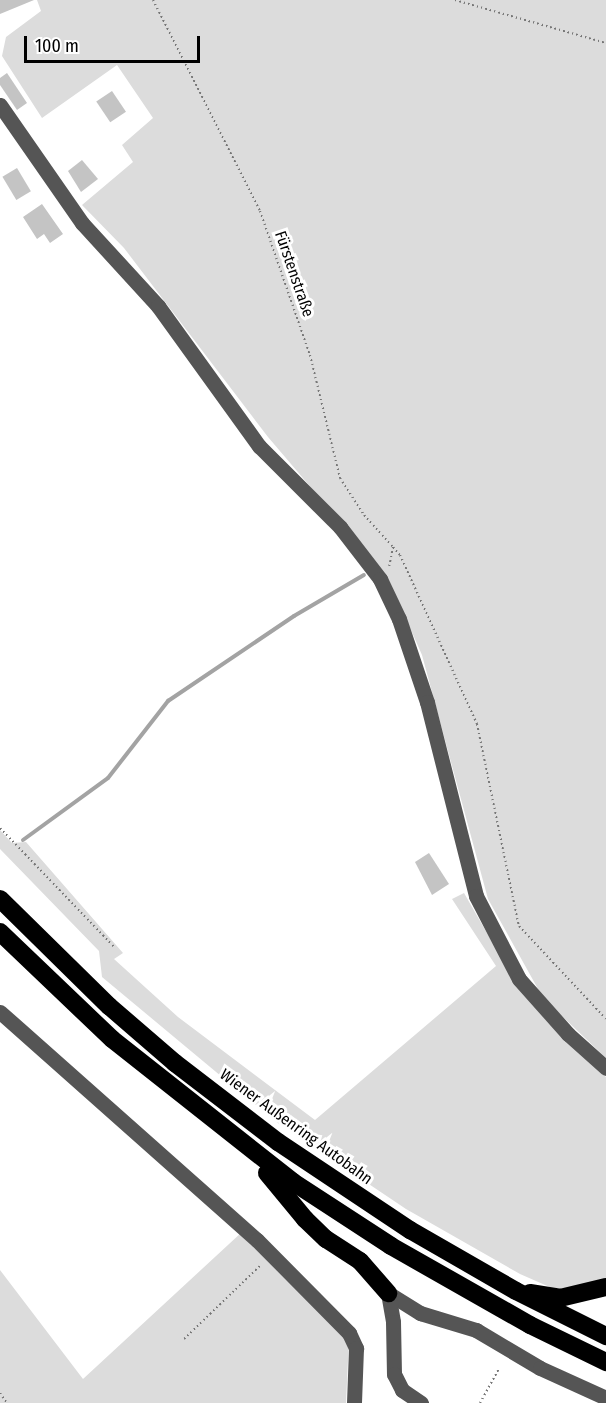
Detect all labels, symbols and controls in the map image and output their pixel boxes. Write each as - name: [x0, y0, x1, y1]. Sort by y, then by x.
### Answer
- scale bar: [27, 24, 202, 62]
- text: 100 m: [35, 35, 79, 57]
- street label: Fürstenstraße: [270, 228, 318, 320]
- street label: Wiener Außenring Autobahn: [216, 1065, 376, 1189]

